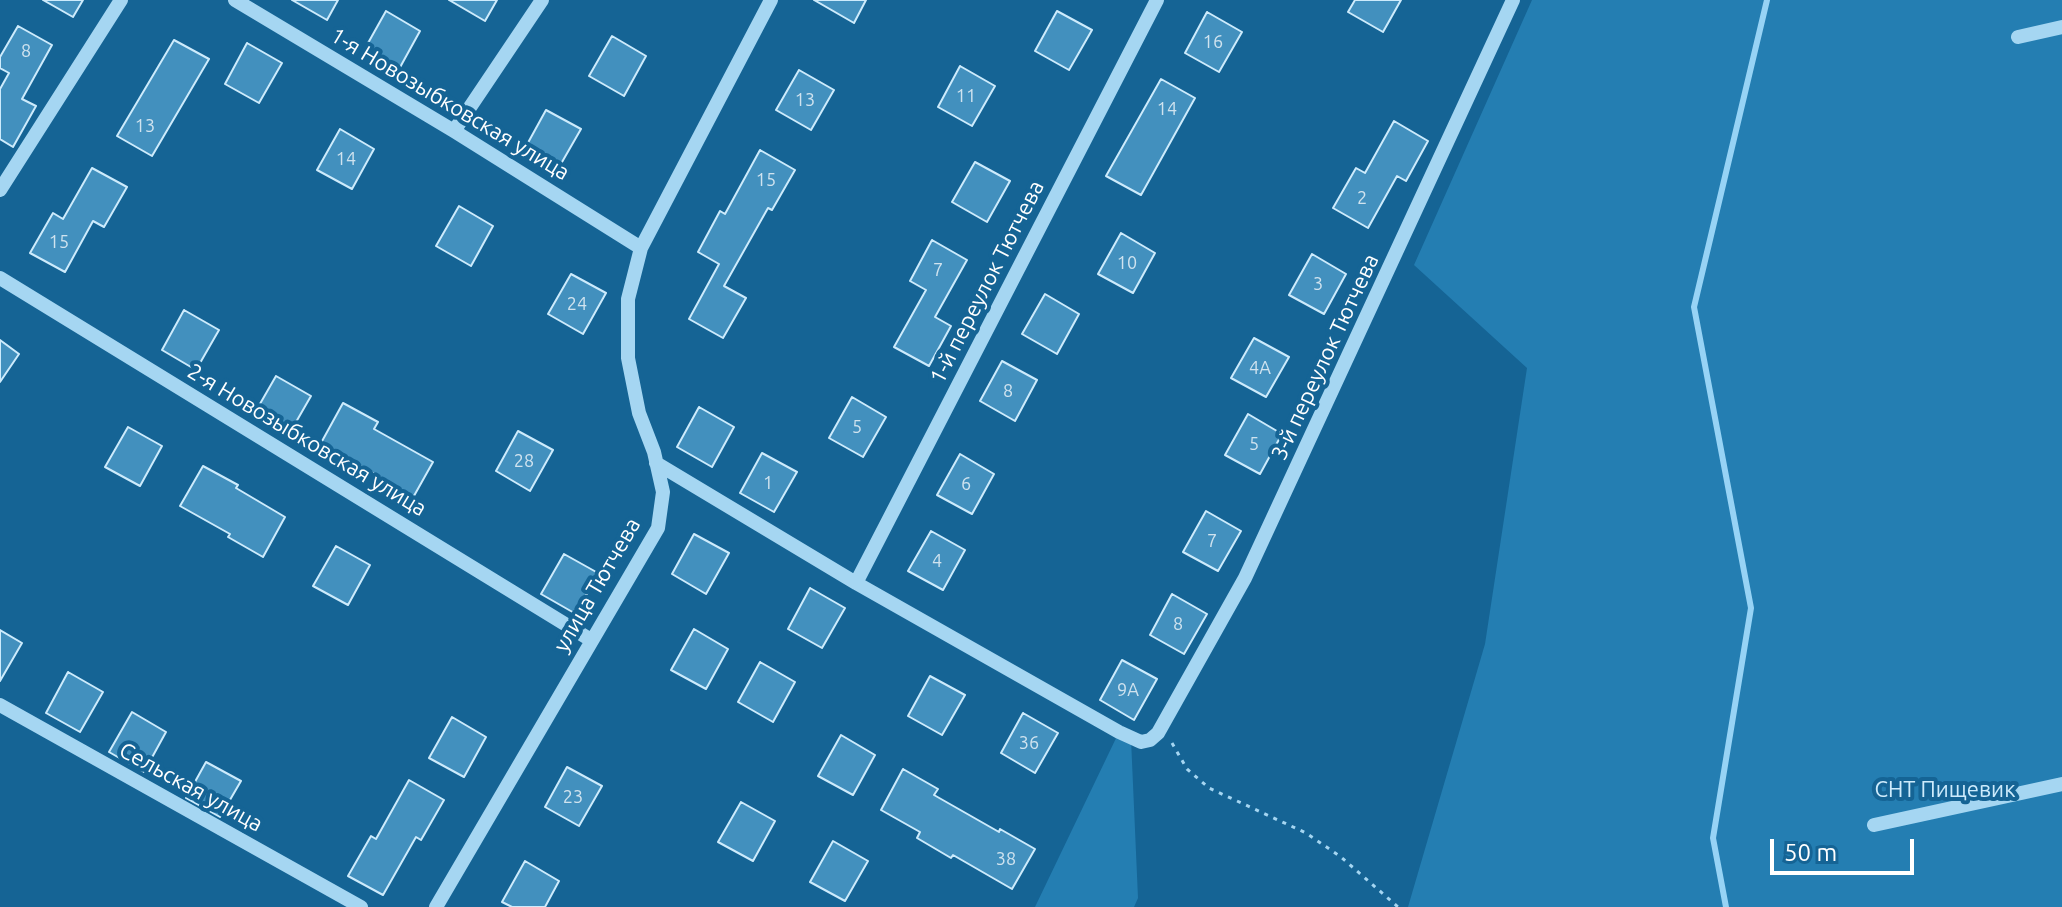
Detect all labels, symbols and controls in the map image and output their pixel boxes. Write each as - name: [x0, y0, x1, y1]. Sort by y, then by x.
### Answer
- street label: 1-я Новозыбковская улица: [326, 22, 574, 186]
- house number: 16: [1203, 31, 1223, 53]
- house number: 8: [21, 40, 31, 62]
- house number: 11: [956, 85, 976, 107]
- house number: 13: [795, 89, 815, 111]
- house number: 14: [1157, 98, 1177, 120]
- house number: 13: [135, 115, 155, 137]
- house number: 14: [336, 148, 356, 170]
- house number: 15: [756, 169, 776, 191]
- street label: 1-й переулок Тютчева: [924, 176, 1050, 388]
- house number: 2: [1357, 187, 1367, 209]
- house number: 15: [49, 231, 69, 253]
- street label: 3-й переулок Тютчева: [1266, 250, 1384, 464]
- house number: 10: [1117, 252, 1137, 274]
- house number: 7: [933, 259, 943, 281]
- house number: 3: [1313, 273, 1323, 295]
- house number: 24: [567, 293, 587, 315]
- house number: 4А: [1249, 357, 1271, 379]
- street label: 2-я Новозыбковская улица: [183, 358, 431, 522]
- house number: 8: [1003, 380, 1013, 402]
- house number: 5: [852, 416, 862, 438]
- house number: 5: [1249, 433, 1259, 455]
- house number: 28: [514, 450, 534, 472]
- house number: 1: [763, 472, 773, 494]
- house number: 6: [961, 473, 971, 495]
- street label: улица Тютчева: [548, 513, 646, 657]
- house number: 7: [1207, 530, 1217, 552]
- house number: 4: [932, 550, 942, 572]
- house number: 8: [1173, 613, 1183, 635]
- house number: 9А: [1117, 679, 1139, 701]
- house number: 36: [1019, 732, 1039, 754]
- street label: Сельская улица: [115, 737, 267, 837]
- park label: СНТ Пищевик: [1875, 777, 2015, 803]
- house number: 23: [563, 786, 583, 808]
- scale bar: [1774, 823, 1918, 873]
- text: 50 m: [1784, 839, 1837, 866]
- house number: 38: [996, 848, 1016, 870]

